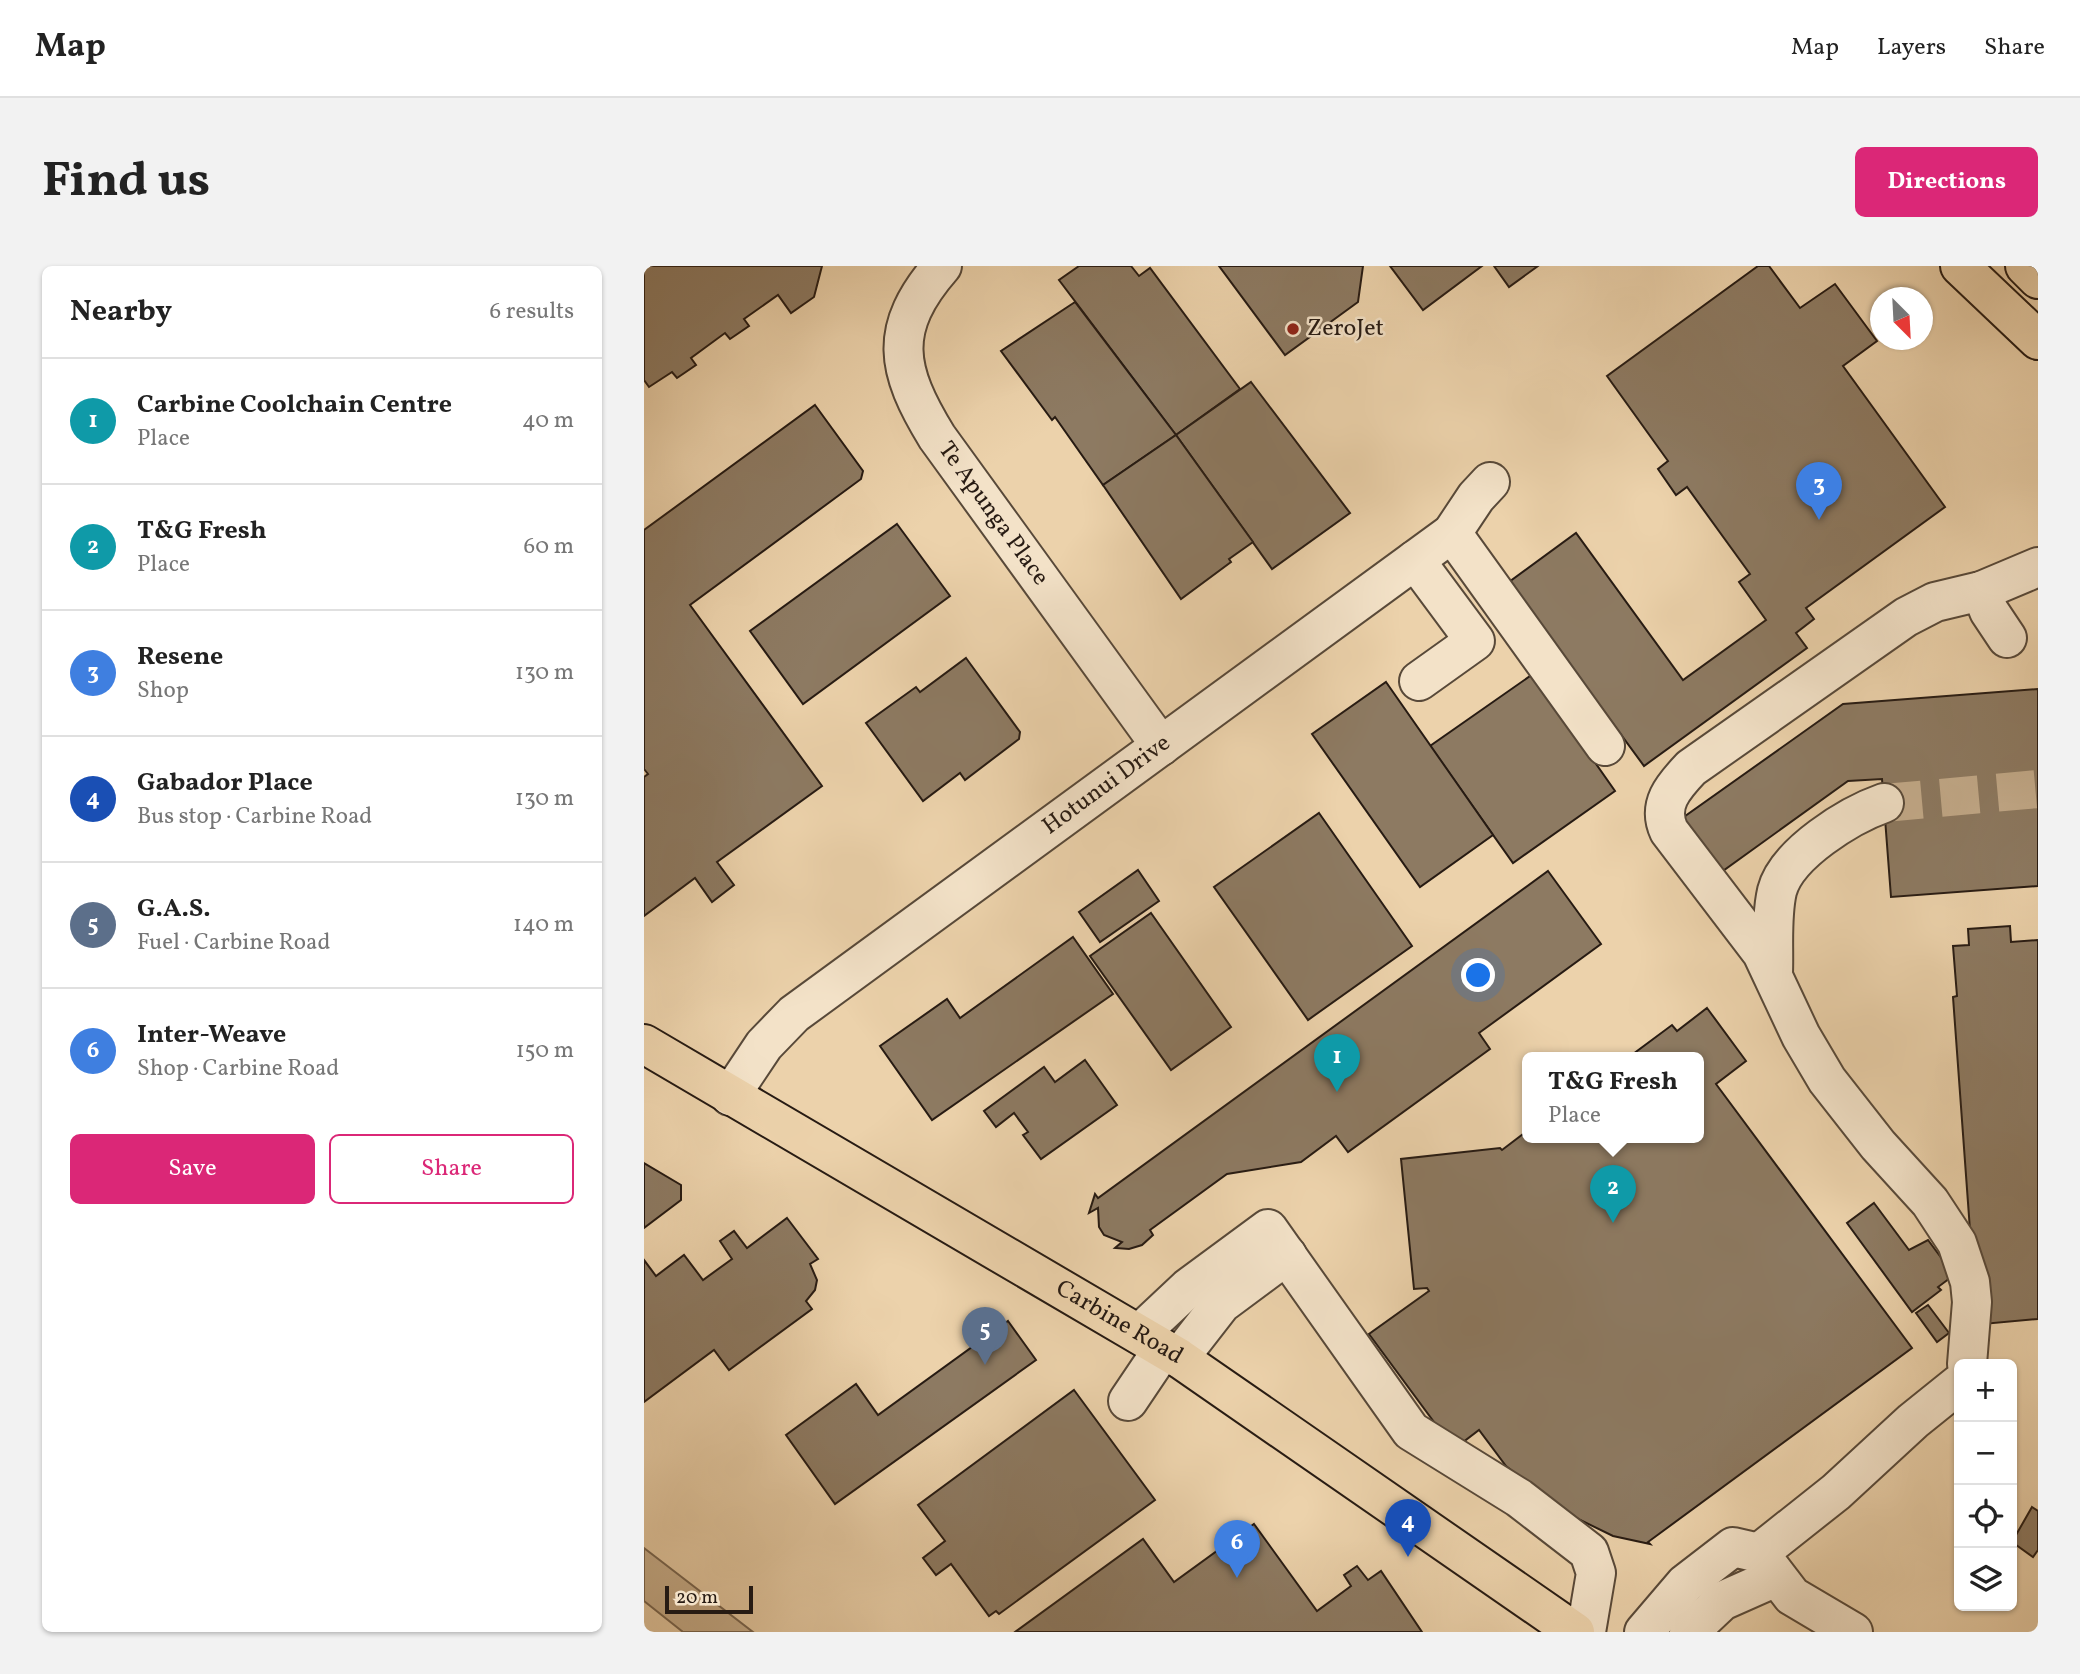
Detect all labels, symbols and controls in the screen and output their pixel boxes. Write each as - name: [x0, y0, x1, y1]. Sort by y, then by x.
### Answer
- text: Map: [35, 25, 106, 71]
- text: Map: [1791, 31, 1839, 65]
- text: Layers: [1877, 31, 1946, 65]
- text: Share: [1984, 31, 2045, 65]
- button: Directions: [1855, 147, 2038, 217]
- text: Find us: [42, 148, 210, 217]
- north arrow: [1870, 287, 1933, 350]
- text: Nearby: [70, 291, 172, 333]
- text: 6 results: [490, 296, 574, 328]
- place label: ZeroJet: [1307, 312, 1384, 346]
- marker: ZeroJet: [1285, 321, 1301, 337]
- text: Carbine Coolchain Centre: [137, 387, 452, 423]
- text: 1: [88, 405, 98, 437]
- text: 40 m: [522, 405, 574, 437]
- text: Place: [137, 423, 190, 455]
- street label: Te Apunga Place: [929, 435, 1057, 593]
- pin: 3: [1796, 462, 1842, 520]
- text: T&G Fresh: [137, 513, 267, 549]
- text: 2: [87, 531, 99, 563]
- text: 60 m: [524, 531, 574, 563]
- text: Place: [137, 549, 190, 581]
- text: Resene: [137, 639, 223, 675]
- text: 3: [87, 657, 99, 689]
- text: 130 m: [515, 657, 574, 689]
- text: Shop: [137, 675, 189, 707]
- street label: Hotunui Drive: [1036, 727, 1178, 844]
- text: Gabador Place: [137, 765, 313, 801]
- text: 4: [86, 783, 100, 815]
- text: 130 m: [515, 783, 574, 815]
- text: Bus stop · Carbine Road: [137, 801, 372, 833]
- text: G.A.S.: [137, 891, 211, 927]
- text: 5: [87, 909, 99, 941]
- text: 140 m: [513, 909, 574, 941]
- text: Fuel · Carbine Road: [137, 927, 330, 959]
- your location: [1461, 958, 1495, 992]
- text: Inter-Weave: [137, 1017, 286, 1053]
- pin: 1: [1314, 1034, 1360, 1092]
- text: 6: [87, 1035, 99, 1067]
- text: 150 m: [516, 1035, 574, 1067]
- popup: [1522, 1052, 1704, 1143]
- text: Shop · Carbine Road: [137, 1053, 339, 1085]
- text: T&G Fresh: [1548, 1064, 1678, 1100]
- text: Place: [1548, 1100, 1601, 1132]
- button: Save: [70, 1134, 315, 1204]
- button: Share: [329, 1134, 574, 1204]
- pin: 2: [1590, 1165, 1636, 1223]
- street label: Carbine Road: [1049, 1272, 1189, 1374]
- pin: 5: [962, 1307, 1008, 1365]
- map controls: [1954, 1359, 2017, 1611]
- button: +: [1954, 1359, 2017, 1422]
- button: −: [1954, 1422, 2017, 1485]
- button: locate: [1954, 1485, 2017, 1548]
- pin: 4: [1385, 1499, 1431, 1557]
- pin: 6: [1214, 1520, 1260, 1578]
- button: layers: [1954, 1548, 2017, 1611]
- scale bar: [665, 1583, 752, 1615]
- text: 20 m: [676, 1585, 718, 1611]

